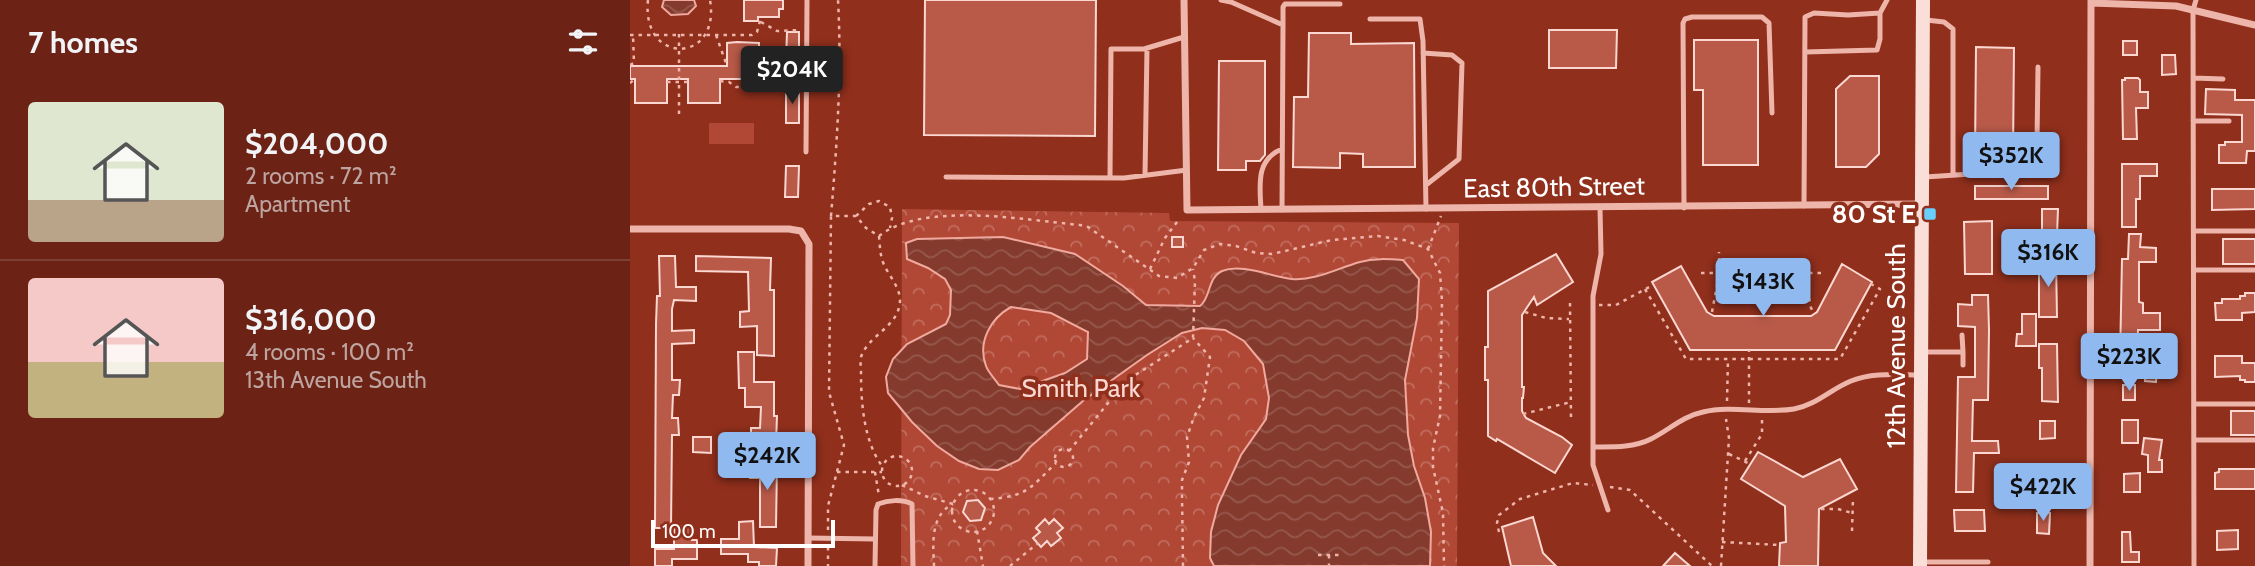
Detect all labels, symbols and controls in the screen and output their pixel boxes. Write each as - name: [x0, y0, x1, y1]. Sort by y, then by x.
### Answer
- icon: filters: [564, 23, 602, 61]
- text: 7 homes: [28, 24, 138, 61]
- pin: $204K: [743, 46, 841, 106]
- text: $204K: [757, 55, 827, 83]
- text: $204,000: [245, 125, 388, 162]
- icon: home: [84, 130, 168, 214]
- pin: $352K: [1962, 132, 2060, 192]
- text: $352K: [1979, 141, 2043, 169]
- text: 2 rooms · 72 m²: [245, 162, 397, 190]
- street label: East 80th Street: [1463, 169, 1645, 205]
- text: Apartment: [245, 190, 350, 218]
- place label: 80 St E: [1832, 198, 1916, 230]
- marker: 80 St E: [1922, 206, 1938, 222]
- pin: $316K: [1999, 230, 2097, 289]
- text: $316K: [2017, 238, 2079, 266]
- street label: 12th Avenue South: [1880, 243, 1912, 449]
- pin: $143K: [1714, 258, 1812, 318]
- text: $143K: [1732, 267, 1794, 295]
- text: $316,000: [245, 301, 377, 338]
- icon: home: [84, 306, 168, 390]
- pin: $223K: [2080, 334, 2178, 393]
- text: 4 rooms · 100 m²: [245, 338, 414, 366]
- text: $223K: [2097, 342, 2161, 370]
- text: 13th Avenue South: [245, 366, 427, 394]
- park label: Smith Park: [1022, 372, 1141, 404]
- pin: $242K: [718, 433, 816, 492]
- text: $242K: [734, 441, 800, 469]
- pin: $422K: [1994, 463, 2092, 523]
- text: $422K: [2010, 472, 2076, 500]
- scale bar: [651, 517, 835, 549]
- text: 100 m: [662, 520, 716, 543]

